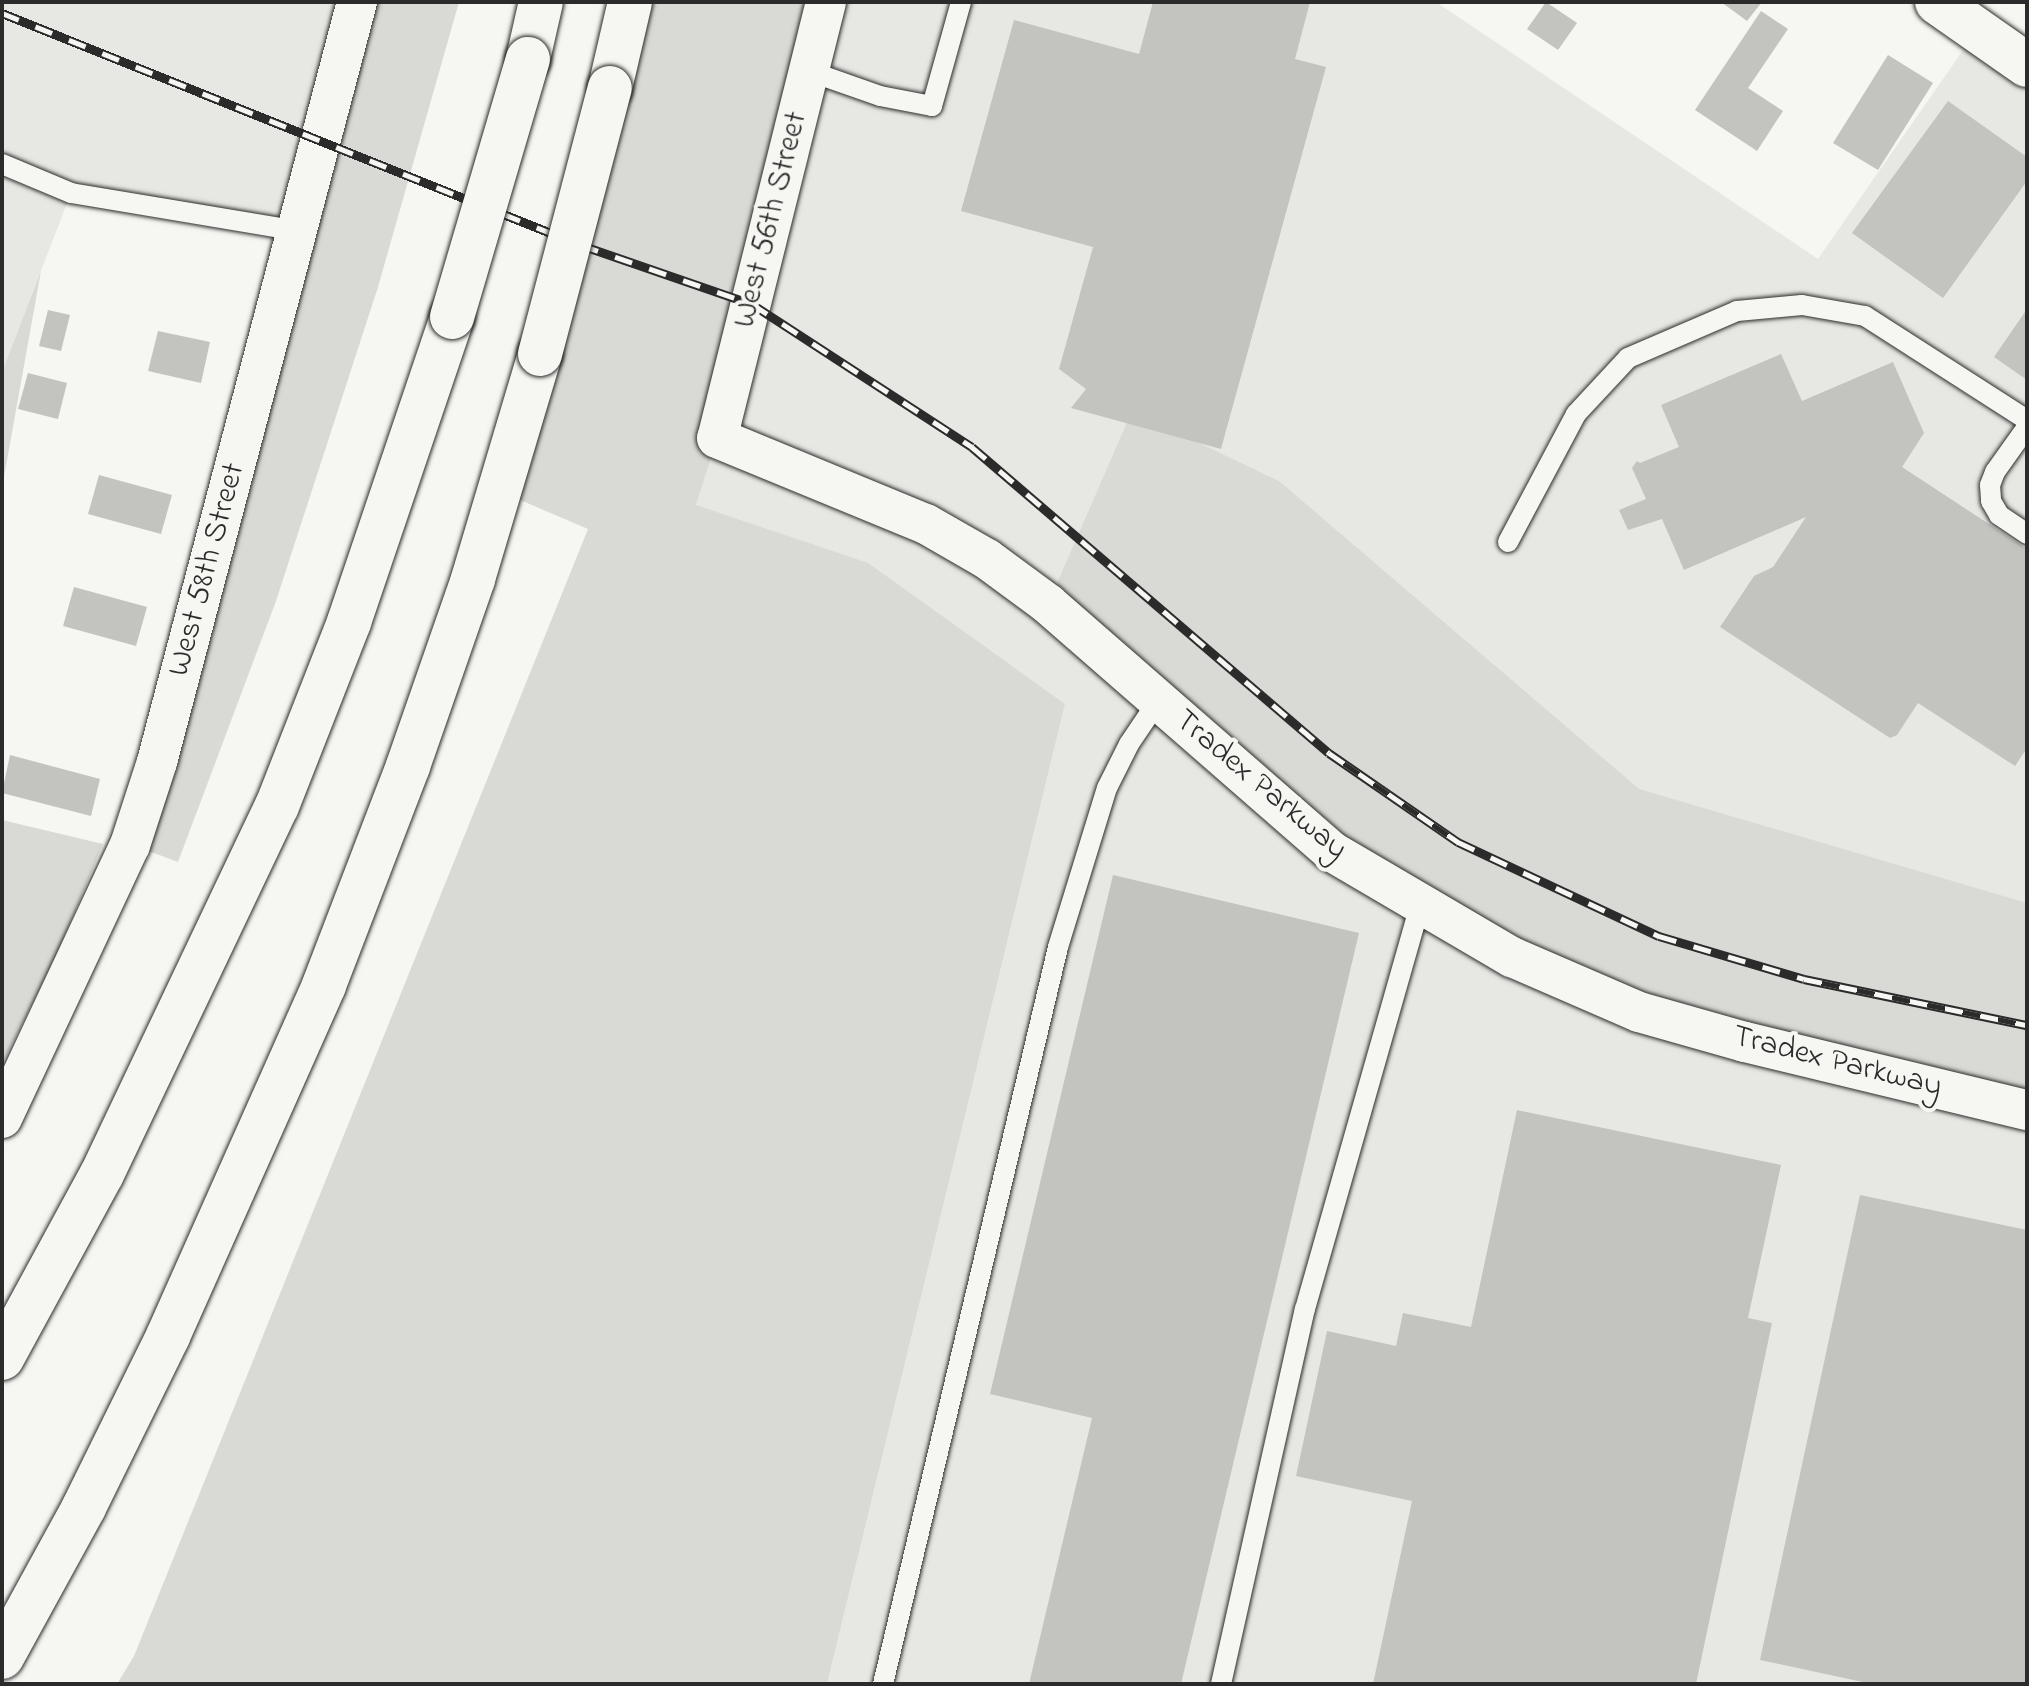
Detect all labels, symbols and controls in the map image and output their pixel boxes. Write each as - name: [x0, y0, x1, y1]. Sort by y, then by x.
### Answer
- street label: West 56th Street: [727, 108, 817, 332]
- street label: West 58th Street: [161, 459, 255, 681]
- street label: Tradex Parkway: [1166, 702, 1354, 870]
- street label: Tradex Parkway: [1728, 1018, 1946, 1108]

